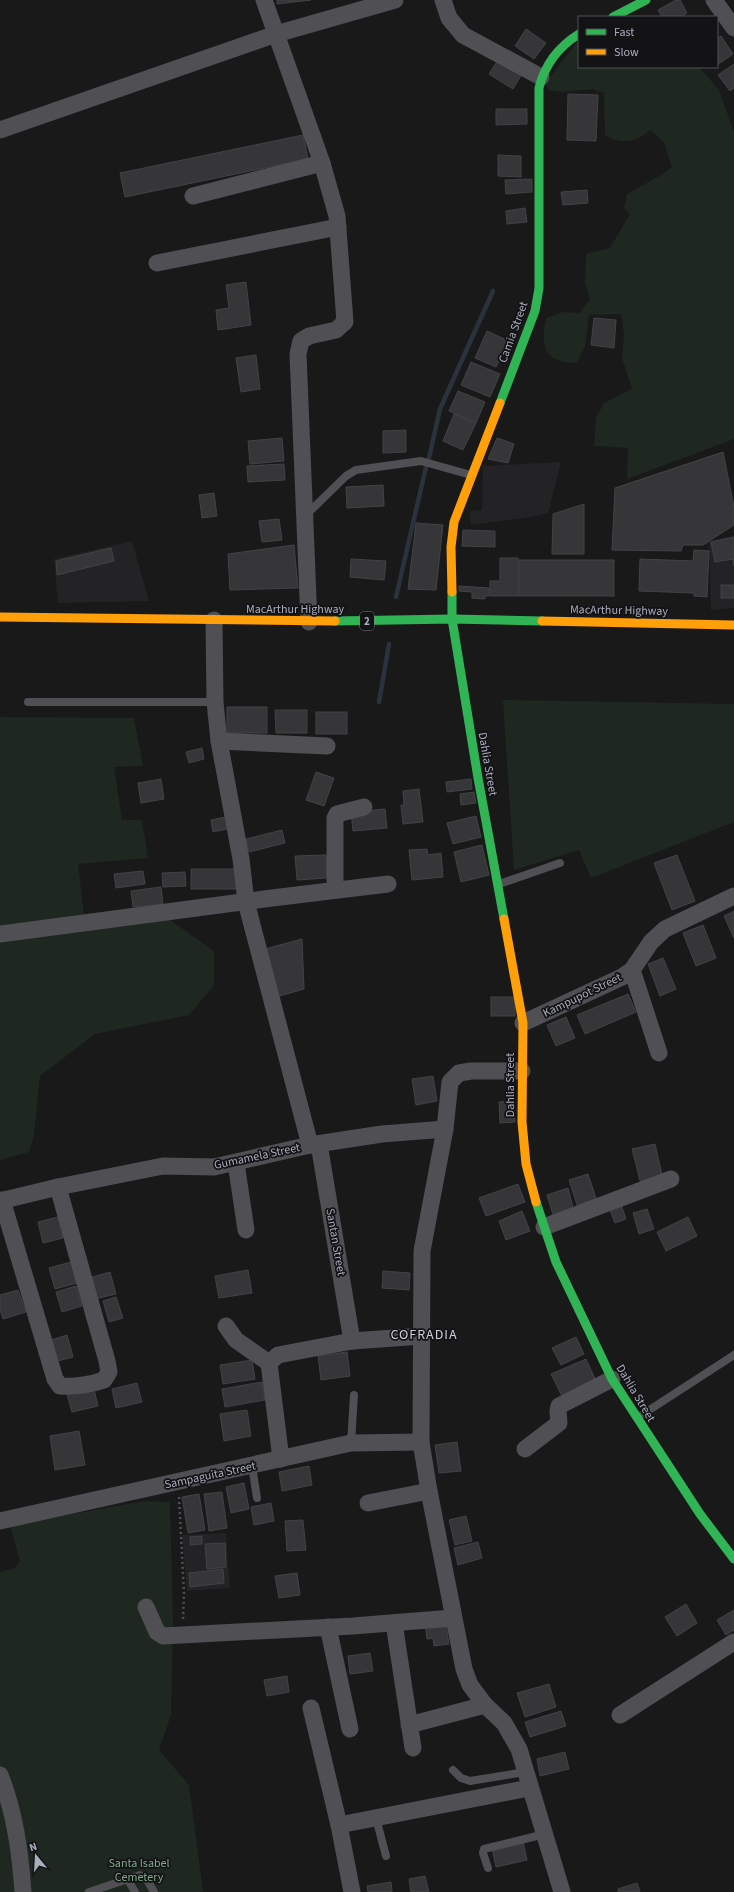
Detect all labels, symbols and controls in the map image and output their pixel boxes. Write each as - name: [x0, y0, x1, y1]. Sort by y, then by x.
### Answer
- legend: [578, 16, 718, 68]
- text: Fast: [614, 24, 634, 41]
- text: Slow: [614, 44, 639, 61]
- street label: Camia Street: [494, 299, 532, 365]
- street label: MacArthur Highway: [246, 601, 344, 618]
- street label: MacArthur Highway: [570, 601, 669, 620]
- road number: 2: [360, 612, 374, 630]
- street label: Dahlia Street: [474, 731, 501, 797]
- street label: Kampupot Street: [540, 969, 624, 1022]
- street label: Dahlia Street: [502, 1053, 519, 1117]
- street label: Gumamela Street: [213, 1139, 302, 1174]
- street label: Santan Street: [321, 1207, 350, 1277]
- district label: COFRADIA: [390, 1325, 458, 1345]
- street label: Dahlia Street: [612, 1361, 659, 1425]
- street label: Sampaguita Street: [163, 1458, 257, 1493]
- north arrow: [16, 1836, 56, 1876]
- text: N: [27, 1839, 39, 1855]
- park label: Santa Isabel Cemetery: [108, 1855, 170, 1886]

